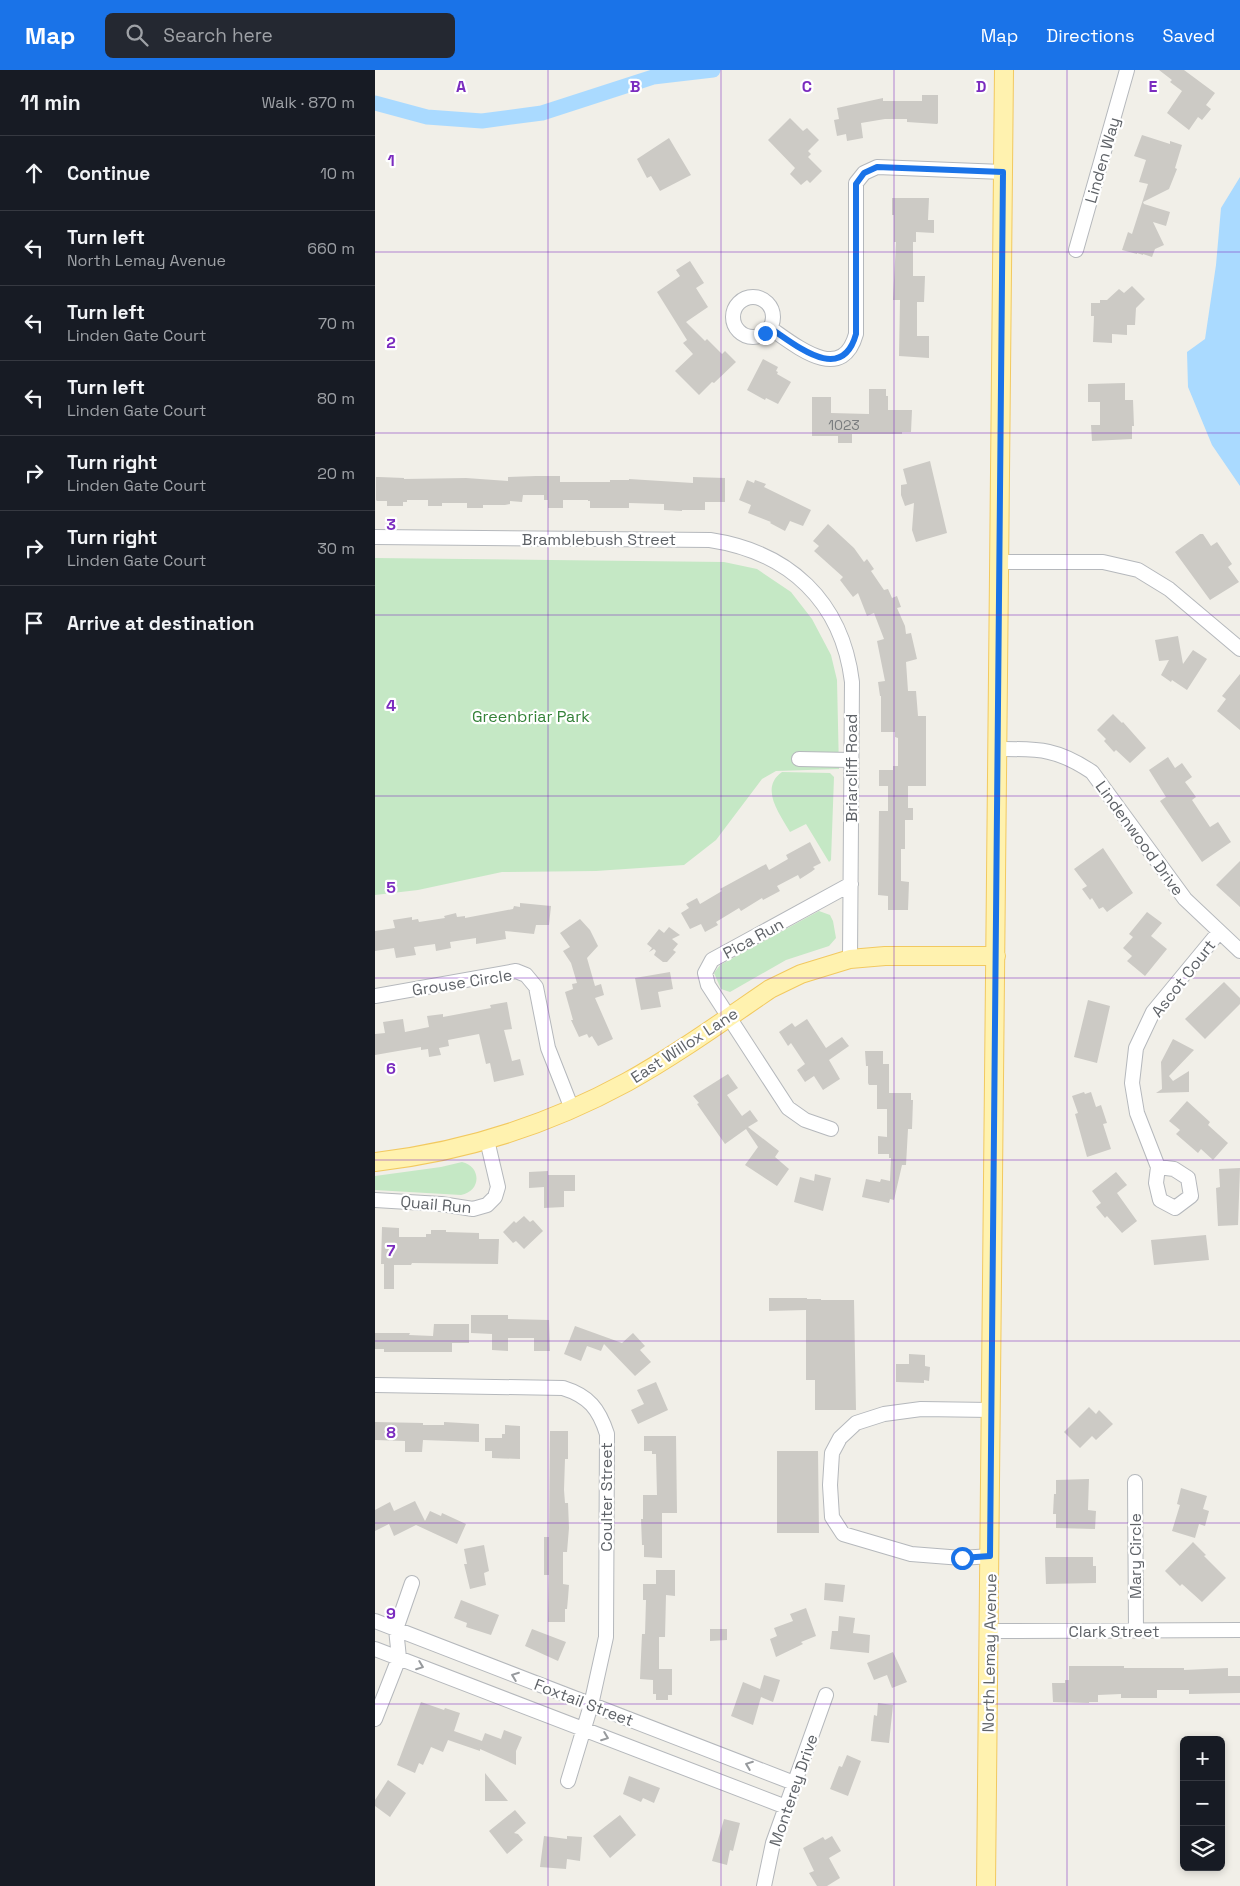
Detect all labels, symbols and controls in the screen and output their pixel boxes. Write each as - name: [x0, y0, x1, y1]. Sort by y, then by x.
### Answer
- search box: [105, 13, 455, 58]
- text: Map: [25, 20, 75, 51]
- icon: search: [123, 21, 151, 49]
- text: Search here: [163, 23, 273, 48]
- text: Map: [981, 24, 1018, 47]
- text: Directions: [1046, 24, 1135, 47]
- text: Saved: [1163, 24, 1215, 47]
- text: A: [456, 76, 466, 97]
- text: B: [630, 76, 640, 97]
- text: C: [802, 76, 812, 97]
- text: D: [976, 76, 986, 97]
- text: E: [1149, 76, 1158, 97]
- text: 11 min: [20, 89, 81, 116]
- text: Walk · 870 m: [261, 92, 355, 113]
- street label: Linden Way: [1080, 115, 1125, 206]
- text: 1: [387, 150, 395, 171]
- icon: ahead: [20, 159, 48, 187]
- text: Continue: [67, 161, 150, 186]
- text: 10 m: [320, 163, 355, 184]
- text: Turn left: [67, 225, 145, 250]
- icon: left: [20, 234, 48, 262]
- text: 660 m: [307, 238, 355, 259]
- text: North Lemay Avenue: [67, 250, 226, 271]
- text: Turn left: [67, 300, 145, 325]
- icon: left: [20, 309, 48, 337]
- text: 70 m: [318, 313, 355, 334]
- route end: [754, 322, 777, 345]
- text: Linden Gate Court: [67, 325, 206, 346]
- text: 2: [386, 332, 396, 353]
- text: Turn left: [67, 375, 145, 400]
- icon: left: [20, 384, 48, 412]
- text: 80 m: [317, 388, 355, 409]
- text: Linden Gate Court: [67, 400, 206, 421]
- house number: 1023: [828, 416, 860, 434]
- text: Turn right: [67, 450, 157, 475]
- icon: right: [20, 459, 48, 487]
- text: 20 m: [317, 463, 355, 484]
- text: Linden Gate Court: [67, 475, 206, 496]
- text: 3: [386, 514, 396, 535]
- text: Turn right: [67, 525, 157, 550]
- street label: Bramblebush Street: [522, 529, 676, 550]
- icon: right: [20, 534, 48, 562]
- text: 30 m: [317, 538, 355, 559]
- text: Linden Gate Court: [67, 550, 206, 571]
- icon: arrive: [20, 609, 48, 637]
- text: Arrive at destination: [67, 611, 255, 636]
- text: 4: [386, 695, 396, 716]
- park label: Greenbriar Park: [472, 706, 590, 727]
- street label: Briarcliff Road: [841, 714, 862, 822]
- street label: Lindenwood Drive: [1091, 777, 1188, 900]
- text: 5: [386, 877, 396, 898]
- street label: Pica Run: [719, 913, 787, 964]
- street label: Ascot Court: [1147, 935, 1220, 1021]
- street label: Grouse Circle: [411, 964, 514, 1001]
- street label: East Willox Lane: [627, 1003, 742, 1088]
- text: 6: [386, 1058, 396, 1079]
- street label: Quail Run: [399, 1191, 472, 1218]
- text: 7: [387, 1240, 396, 1261]
- text: 8: [386, 1422, 396, 1443]
- street label: Coulter Street: [596, 1442, 617, 1552]
- street label: Mary Circle: [1125, 1513, 1146, 1599]
- route start: [951, 1547, 974, 1570]
- street label: North Lemay Avenue: [978, 1573, 1001, 1733]
- text: 9: [386, 1603, 396, 1624]
- street label: Clark Street: [1068, 1621, 1160, 1642]
- one-way arrow: [416, 1660, 424, 1670]
- one-way arrow: [511, 1672, 520, 1682]
- street label: Foxtail Street: [531, 1674, 636, 1731]
- one-way arrow: [600, 1731, 609, 1741]
- street label: Monterey Drive: [764, 1731, 822, 1849]
- map controls: [1180, 1736, 1225, 1871]
- button: +: [1180, 1736, 1225, 1781]
- one-way arrow: [745, 1761, 753, 1771]
- button: −: [1180, 1781, 1225, 1826]
- button: layers: [1180, 1826, 1225, 1871]

